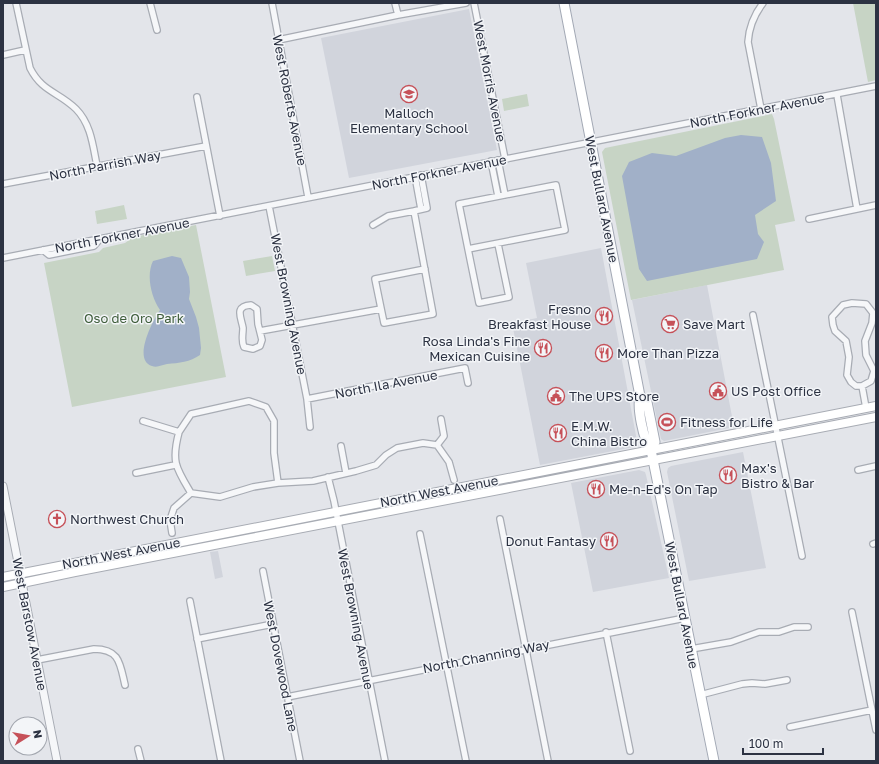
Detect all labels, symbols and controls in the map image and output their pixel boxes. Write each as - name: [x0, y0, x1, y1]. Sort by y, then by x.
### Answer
- street label: West Morris Avenue: [470, 19, 510, 143]
- street label: West Roberts Avenue: [269, 33, 311, 167]
- school or university icon: Malloch Elementary School: [399, 84, 419, 104]
- street label: North Forkner Avenue: [688, 89, 826, 131]
- place label: Malloch Elementary School: [350, 105, 468, 136]
- street label: West Bullard Avenue: [582, 134, 622, 264]
- street label: North Parrish Way: [48, 146, 163, 184]
- street label: North Forkner Avenue: [370, 151, 508, 193]
- street label: North Forkner Avenue: [53, 214, 191, 256]
- street label: West Browning Avenue: [267, 232, 311, 376]
- place label: Fresno Breakfast House: [488, 301, 591, 332]
- restaurant icon: Fresno Breakfast House: [594, 306, 614, 326]
- park label: Oso de Oro Park: [84, 310, 185, 326]
- supermarket icon: Save Mart: [660, 314, 680, 334]
- place label: Save Mart: [683, 316, 745, 332]
- place label: Rosa Linda's Fine Mexican Cuisine: [422, 333, 530, 364]
- restaurant icon: Rosa Linda's Fine Mexican Cuisine: [533, 338, 553, 358]
- restaurant icon: More Than Pizza: [594, 343, 614, 363]
- place label: More Than Pizza: [617, 345, 719, 361]
- street label: North Ila Avenue: [333, 366, 439, 402]
- public building icon: US Post Office: [708, 381, 728, 401]
- place label: US Post Office: [731, 383, 821, 399]
- public building icon: The UPS Store: [546, 386, 566, 406]
- place label: The UPS Store: [569, 388, 659, 404]
- sports icon: Fitness for Life: [657, 412, 677, 432]
- place label: Fitness for Life: [680, 414, 773, 430]
- place label: E.M.W. China Bistro: [571, 418, 647, 449]
- restaurant icon: E.M.W. China Bistro: [548, 423, 568, 443]
- place label: Max's Bistro & Bar: [741, 460, 814, 491]
- restaurant icon: Max's Bistro & Bar: [718, 465, 738, 485]
- street label: North West Avenue: [378, 472, 500, 510]
- restaurant icon: Me-n-Ed's On Tap: [586, 479, 606, 499]
- place label: Me-n-Ed's On Tap: [609, 481, 718, 497]
- church icon: Northwest Church: [47, 509, 67, 529]
- place label: Northwest Church: [70, 511, 184, 527]
- restaurant icon: Donut Fantasy: [599, 531, 619, 551]
- place label: Donut Fantasy: [505, 533, 597, 549]
- street label: North West Avenue: [60, 534, 182, 572]
- street label: West Bullard Avenue: [662, 540, 702, 670]
- street label: West Browning Avenue: [334, 547, 378, 691]
- street label: West Barstow Avenue: [9, 556, 51, 692]
- street label: West Dovewood Lane: [260, 599, 302, 733]
- street label: North Channing Way: [421, 636, 551, 676]
- north arrow: [8, 716, 48, 756]
- text: N: [31, 729, 45, 739]
- scale bar: [743, 730, 823, 756]
- text: 100 m: [749, 736, 783, 751]

